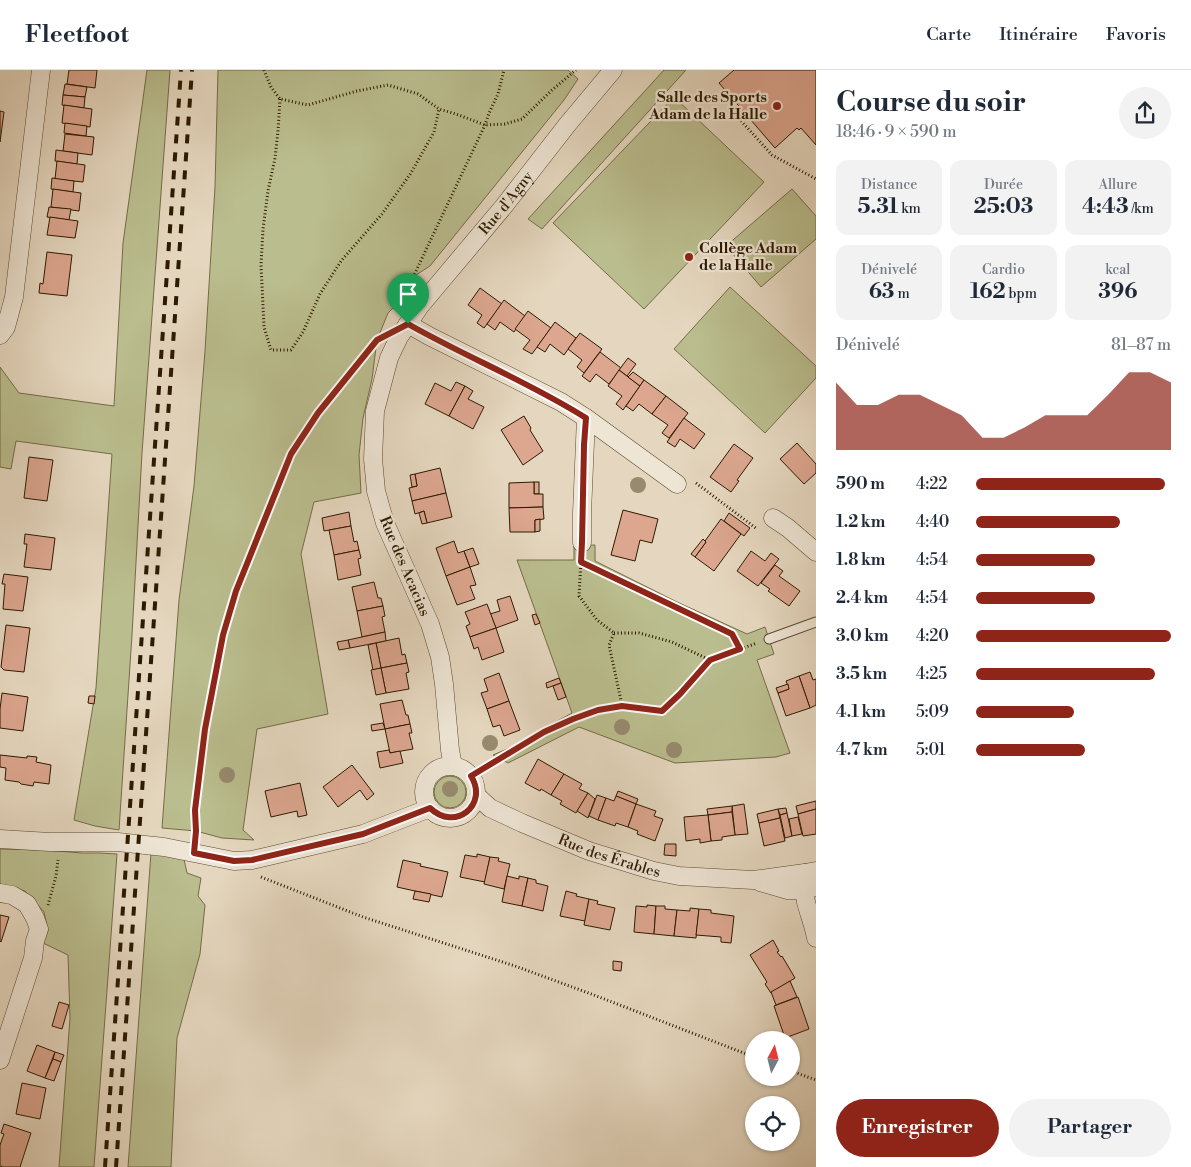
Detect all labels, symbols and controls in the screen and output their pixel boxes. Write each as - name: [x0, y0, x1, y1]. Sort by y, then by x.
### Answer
- text: Fleetfoot: [25, 20, 129, 50]
- text: Carte: [926, 23, 971, 46]
- text: Itinéraire: [999, 23, 1078, 46]
- text: Favoris: [1106, 23, 1166, 46]
- text: Course du soir: [836, 85, 1026, 120]
- button: share: [1119, 87, 1171, 139]
- place label: Salle des Sports Adam de la Halle: [648, 88, 767, 124]
- marker: Salle des Sports Adam de la Halle: [771, 100, 783, 112]
- text: 18:46 · 9 × 590 m: [836, 122, 956, 142]
- street label: Rue d'Agny: [475, 167, 538, 239]
- text: Distance: [861, 176, 917, 194]
- text: Durée: [984, 176, 1023, 194]
- text: Allure: [1098, 176, 1137, 194]
- text: 5.31: [857, 194, 898, 220]
- text: 25:03: [974, 194, 1033, 220]
- text: 4:43: [1082, 194, 1129, 220]
- text: km: [898, 200, 921, 218]
- text: /km: [1129, 200, 1154, 218]
- place label: Collège Adam de la Halle: [699, 239, 797, 275]
- marker: Collège Adam de la Halle: [683, 251, 695, 263]
- text: Dénivelé: [861, 261, 917, 279]
- text: Cardio: [982, 261, 1025, 279]
- text: kcal: [1105, 261, 1131, 279]
- pin: [387, 273, 429, 324]
- text: 63: [869, 279, 895, 305]
- text: 162: [970, 279, 1006, 305]
- text: 396: [1098, 279, 1137, 305]
- icon: arrive: [394, 280, 422, 308]
- text: m: [895, 285, 910, 303]
- text: bpm: [1006, 285, 1037, 303]
- text: Dénivelé: [836, 335, 900, 355]
- text: 81–87 m: [1111, 335, 1171, 355]
- text: 590 m: [836, 474, 885, 494]
- text: 4:22: [916, 474, 947, 494]
- text: 1.2 km: [836, 512, 885, 532]
- text: 4:40: [916, 512, 949, 532]
- street label: Rue des Acacias: [375, 513, 434, 619]
- text: 1.8 km: [836, 550, 885, 570]
- text: 4:54: [916, 550, 948, 570]
- text: 2.4 km: [836, 588, 888, 608]
- text: 4:54: [916, 588, 948, 608]
- text: 3.0 km: [836, 626, 889, 646]
- text: 4:20: [916, 626, 949, 646]
- text: 3.5 km: [836, 664, 887, 684]
- text: 4:25: [916, 664, 947, 684]
- text: 4.1 km: [836, 702, 886, 722]
- text: 5:09: [916, 702, 949, 722]
- text: 4.7 km: [836, 740, 888, 760]
- text: 5:01: [916, 740, 945, 760]
- street label: Rue des Érables: [555, 830, 662, 882]
- north arrow: [745, 1031, 800, 1086]
- map controls: [745, 1031, 800, 1151]
- button: locate: [745, 1096, 800, 1151]
- button: Enregistrer: [836, 1099, 999, 1157]
- button: Partager: [1009, 1099, 1171, 1157]

